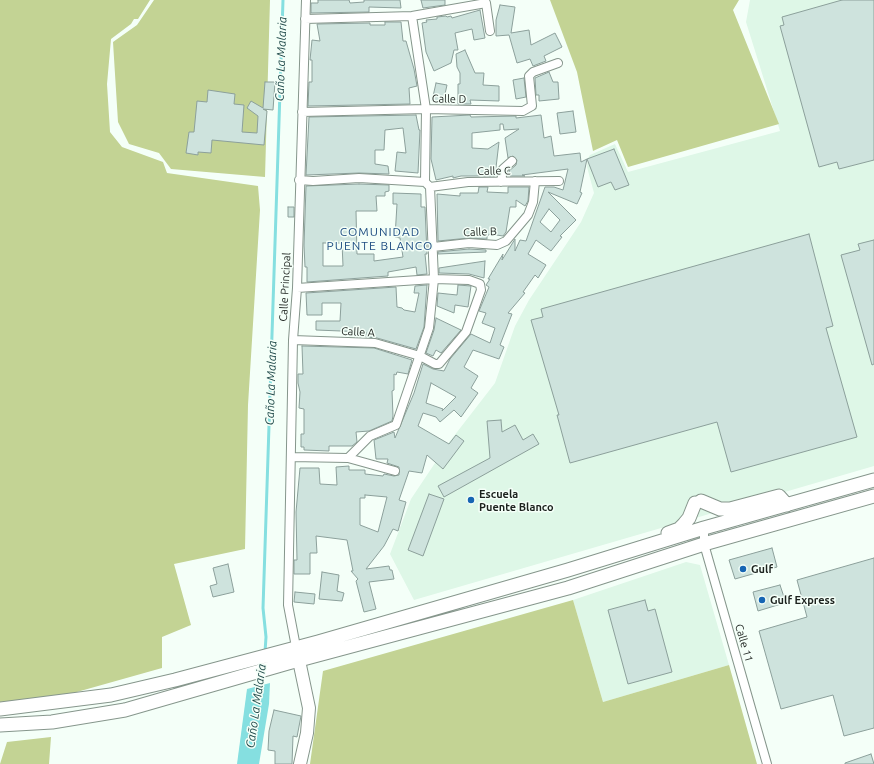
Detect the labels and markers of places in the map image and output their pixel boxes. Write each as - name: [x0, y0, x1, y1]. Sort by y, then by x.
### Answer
- place label: Escuela Puente Blanco: [479, 487, 554, 513]
- marker: Escuela Puente Blanco: [466, 495, 476, 505]
- place label: Gulf: [751, 562, 773, 576]
- marker: Gulf: [738, 564, 748, 574]
- place label: Gulf Express: [770, 593, 835, 607]
- marker: Gulf Express: [757, 595, 767, 605]

